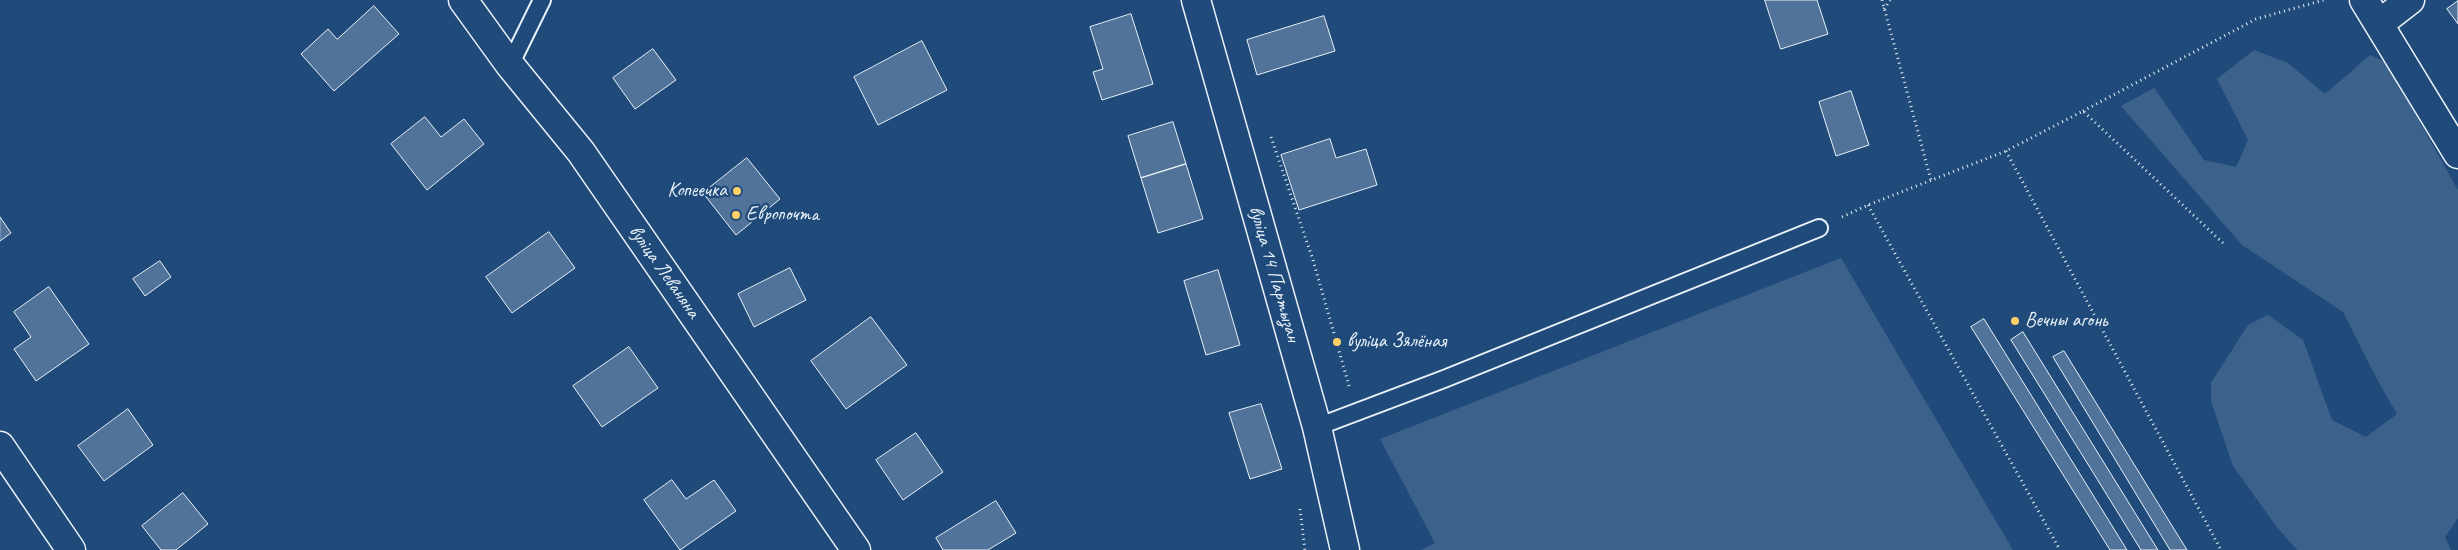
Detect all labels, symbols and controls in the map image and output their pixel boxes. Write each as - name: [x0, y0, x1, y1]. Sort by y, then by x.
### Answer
- place label: Копеечка: [667, 179, 727, 203]
- marker: Копеечка: [731, 185, 743, 197]
- place label: Европочта: [746, 203, 819, 227]
- street label: вуліца 14 Партызан: [1243, 203, 1305, 345]
- marker: Европочта: [730, 209, 742, 221]
- street label: вуліца Леваняна: [623, 221, 705, 323]
- place label: Вечны агонь: [2025, 309, 2107, 333]
- marker: Вечны агонь: [2009, 315, 2021, 327]
- place label: вуліца Зялёная: [1347, 330, 1446, 354]
- marker: вуліца Зялёная: [1331, 336, 1343, 348]

